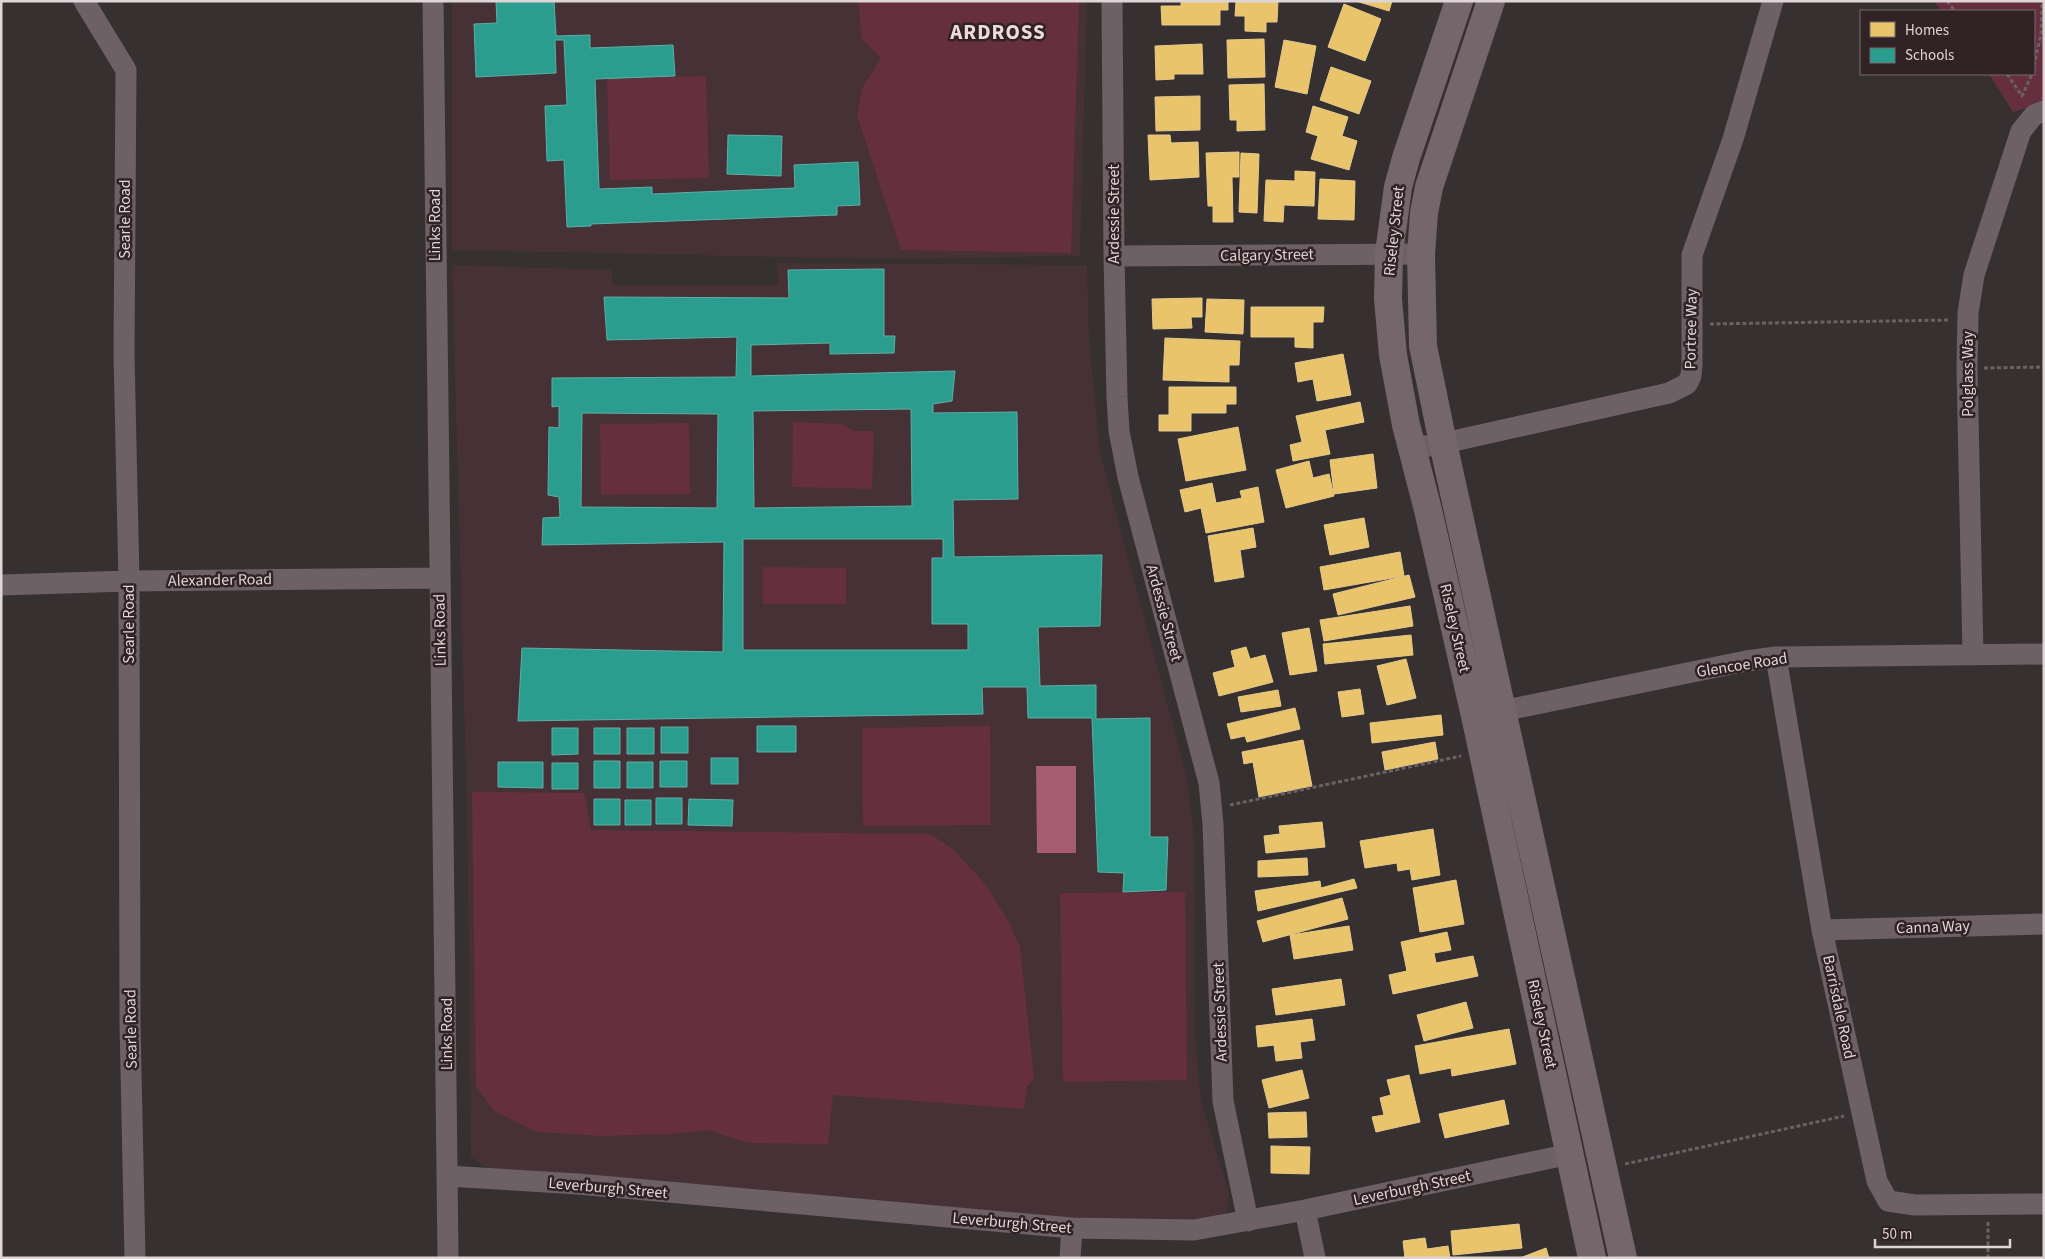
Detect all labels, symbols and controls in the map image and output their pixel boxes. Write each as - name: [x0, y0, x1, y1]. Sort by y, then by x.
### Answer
- legend: [1860, 10, 2035, 75]
- district label: ARDROSS: [949, 17, 1046, 47]
- text: Homes: [1905, 20, 1949, 41]
- text: Schools: [1905, 45, 1954, 66]
- street label: Ardessie Street: [1103, 164, 1125, 264]
- street label: Searle Road: [114, 179, 136, 259]
- street label: Riseley Street: [1378, 184, 1410, 277]
- street label: Links Road: [424, 189, 446, 261]
- street label: Calgary Street: [1220, 243, 1315, 267]
- street label: Portree Way: [1679, 288, 1703, 369]
- street label: Polglass Way: [1957, 330, 1979, 417]
- street label: Ardessie Street: [1141, 562, 1188, 664]
- street label: Alexander Road: [168, 568, 272, 592]
- street label: Riseley Street: [1434, 581, 1476, 675]
- street label: Searle Road: [118, 584, 140, 664]
- street label: Links Road: [428, 593, 452, 667]
- street label: Glencoe Road: [1695, 647, 1789, 683]
- street label: Canna Way: [1896, 915, 1971, 939]
- street label: Barrisdale Road: [1817, 953, 1861, 1061]
- street label: Ardessie Street: [1207, 961, 1233, 1062]
- street label: Riseley Street: [1522, 977, 1562, 1071]
- street label: Searle Road: [119, 989, 143, 1069]
- street label: Links Road: [436, 998, 458, 1070]
- street label: Leverburgh Street: [1351, 1165, 1473, 1211]
- street label: Leverburgh Street: [548, 1172, 669, 1204]
- street label: Leverburgh Street: [952, 1207, 1073, 1239]
- scale bar: [1875, 1216, 2010, 1248]
- text: 50 m: [1882, 1224, 1912, 1245]

